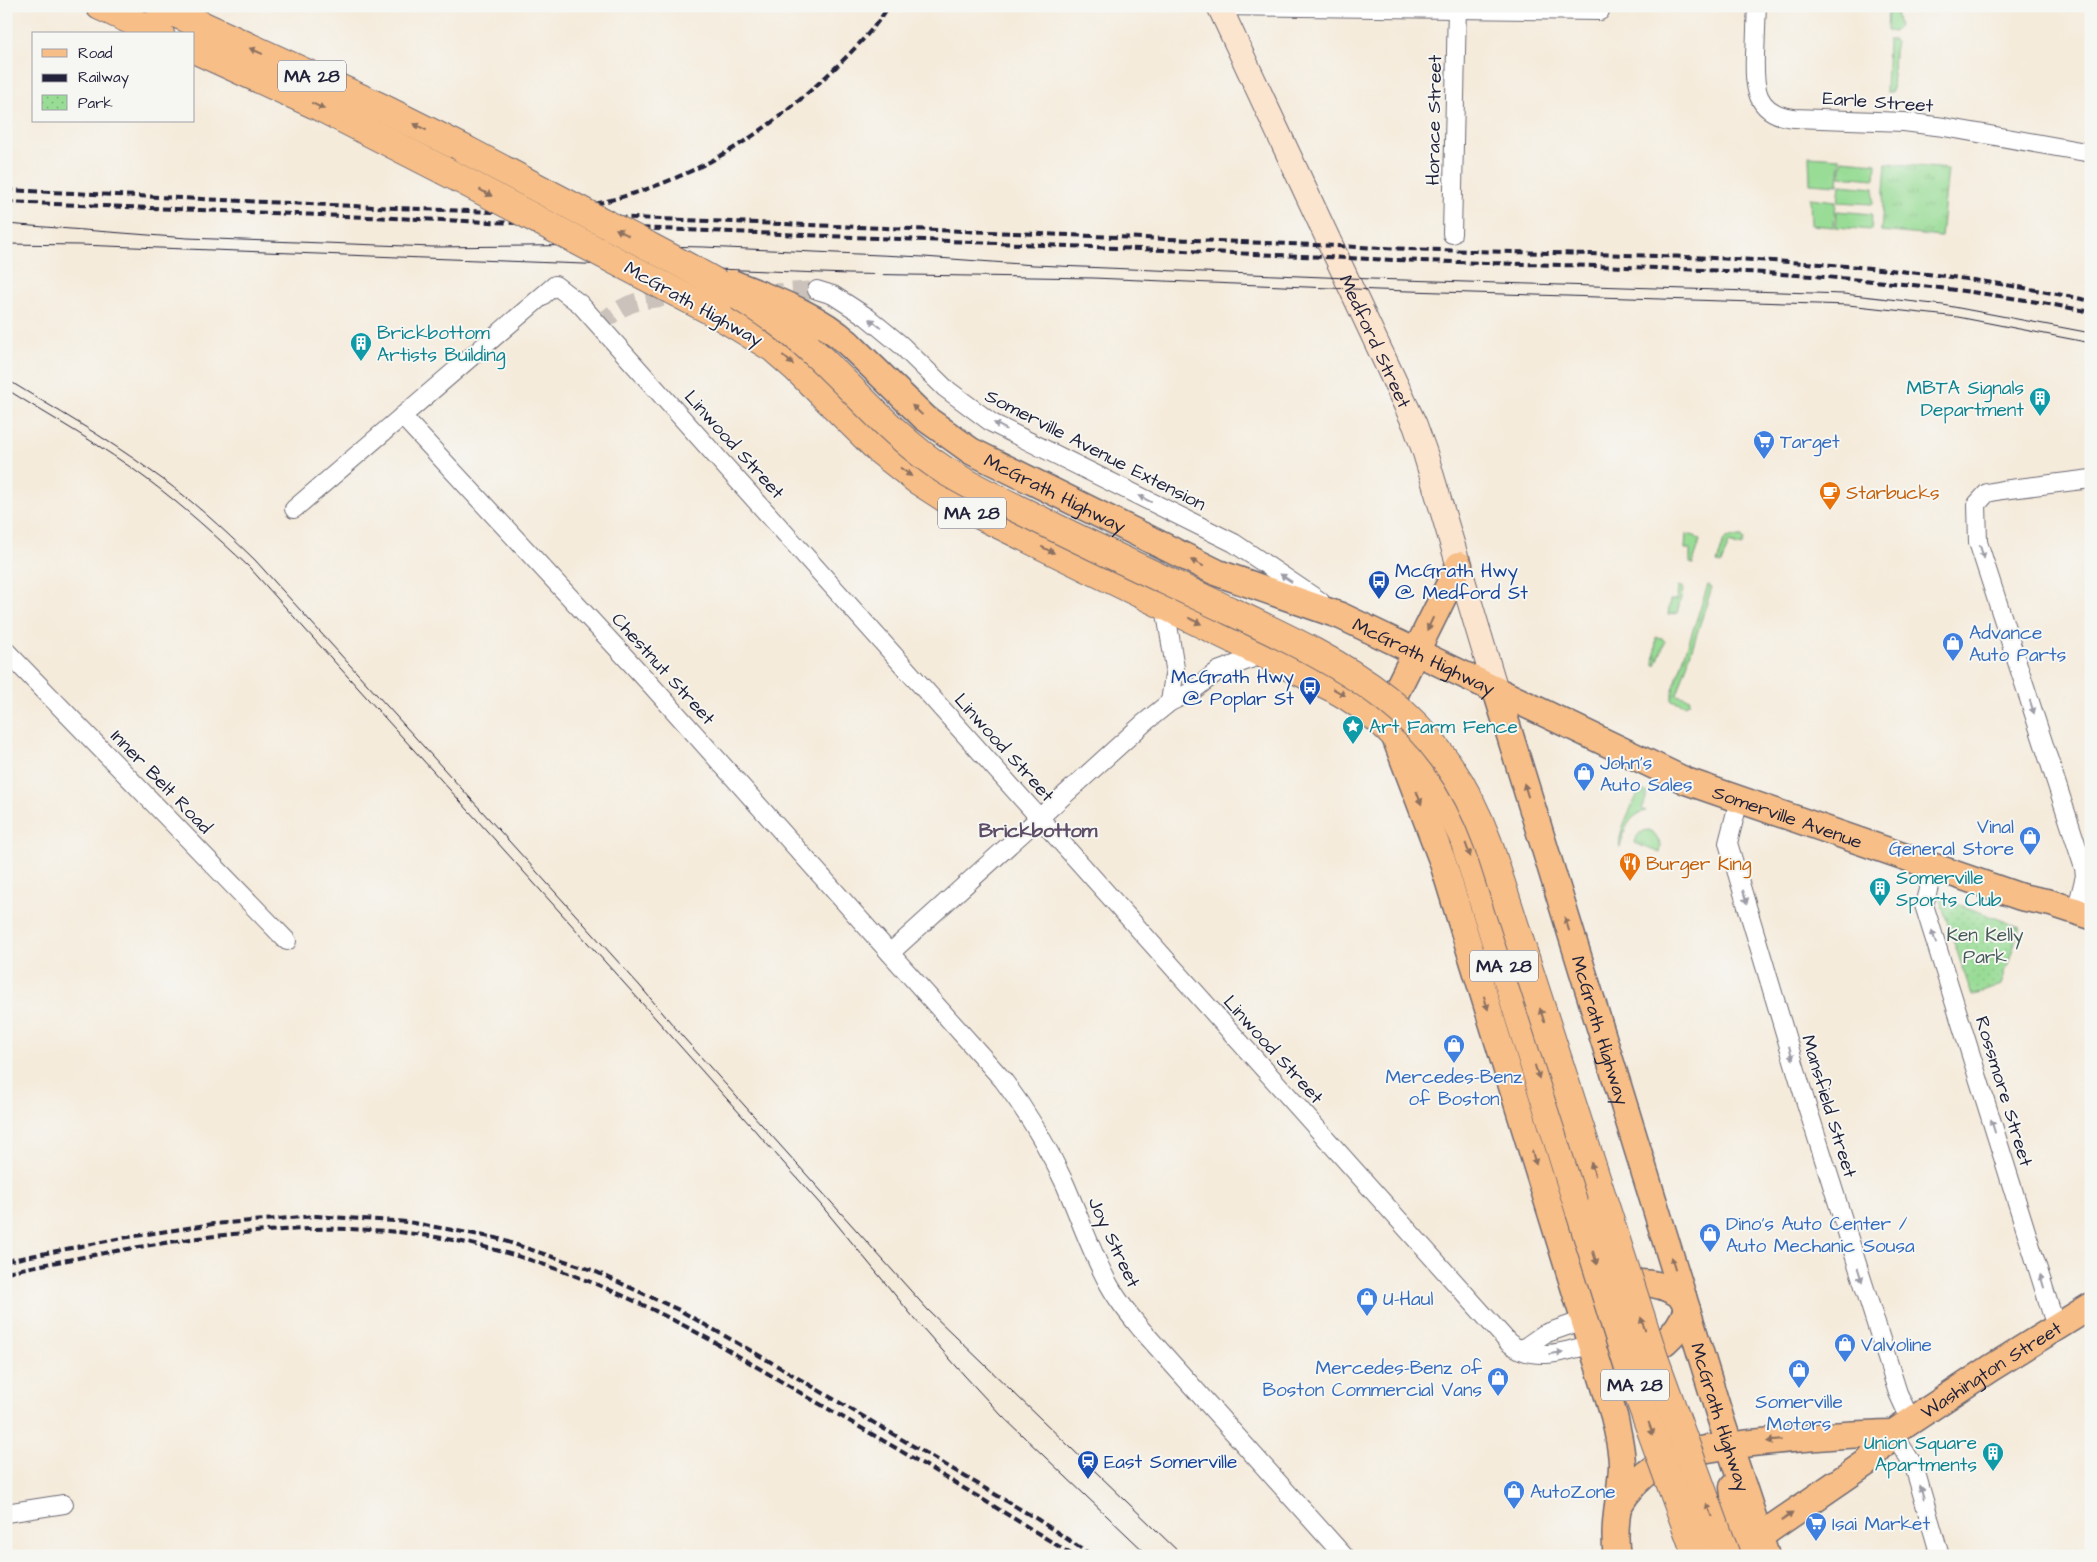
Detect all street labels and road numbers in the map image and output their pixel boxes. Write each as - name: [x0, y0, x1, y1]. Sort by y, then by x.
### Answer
- street label: Horace Street: [1420, 54, 1449, 186]
- road number: MA 28: [278, 60, 346, 92]
- street label: Earle Street: [1822, 85, 1934, 120]
- street label: McGrath Highway: [619, 255, 768, 355]
- street label: Medford Street: [1332, 271, 1417, 413]
- street label: Somerville Avenue Extension: [980, 383, 1210, 518]
- street label: Linwood Street: [678, 385, 790, 506]
- street label: McGrath Highway: [979, 448, 1130, 541]
- road number: MA 28: [938, 498, 1006, 528]
- street label: Chestnut Street: [605, 607, 721, 732]
- street label: McGrath Highway: [1348, 612, 1500, 704]
- street label: Linwood Street: [948, 688, 1060, 809]
- street label: Inner Belt Road: [104, 724, 218, 841]
- street label: Somerville Avenue: [1709, 779, 1866, 856]
- road number: MA 28: [1470, 950, 1538, 981]
- street label: McGrath Highway: [1564, 953, 1635, 1109]
- street label: Linwood Street: [1217, 990, 1329, 1111]
- street label: Rossmore Street: [1968, 1013, 2039, 1170]
- street label: Mansfield Street: [1794, 1032, 1863, 1181]
- street label: Joy Street: [1080, 1193, 1147, 1293]
- street label: Washington Street: [1916, 1315, 2068, 1426]
- street label: McGrath Highway: [1683, 1340, 1756, 1496]
- road number: MA 28: [1601, 1370, 1669, 1400]

